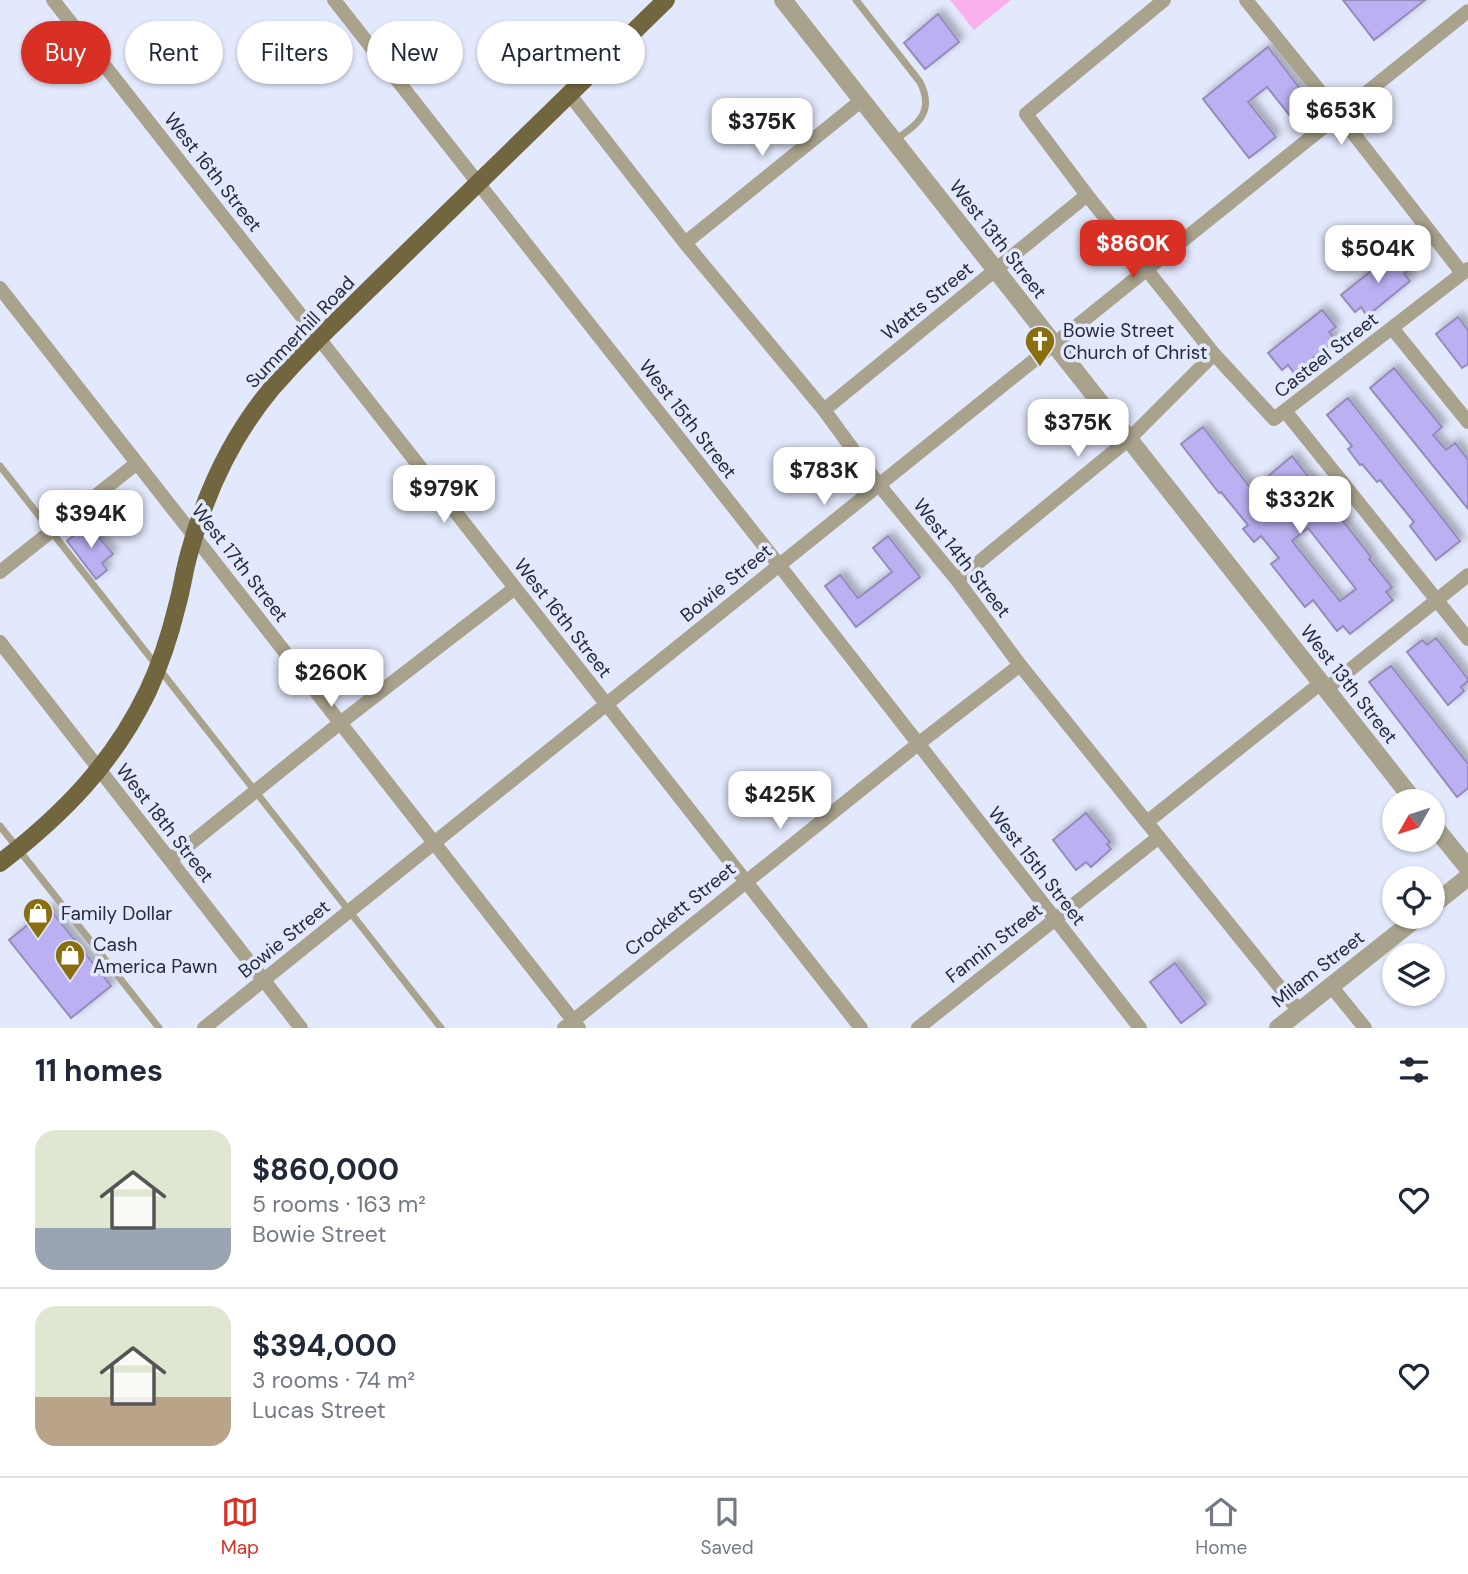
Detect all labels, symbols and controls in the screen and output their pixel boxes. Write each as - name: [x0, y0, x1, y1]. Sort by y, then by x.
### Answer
- chip: Buy: [21, 21, 111, 84]
- chip: Rent: [125, 21, 223, 84]
- chip: Filters: [237, 21, 353, 84]
- chip: New: [367, 21, 463, 84]
- chip: Apartment: [477, 21, 645, 84]
- pin: $653K: [1292, 88, 1390, 147]
- text: $653K: [1305, 95, 1377, 125]
- pin: $375K: [713, 99, 811, 158]
- text: $375K: [728, 106, 796, 136]
- street label: West 16th Street: [159, 107, 267, 237]
- street label: West 13th Street: [944, 174, 1052, 304]
- pin: $860K: [1084, 220, 1182, 280]
- pin: $504K: [1329, 226, 1427, 285]
- text: $860K: [1096, 228, 1170, 258]
- text: $504K: [1341, 233, 1415, 263]
- street label: Watts Street: [876, 256, 978, 346]
- street label: Summerhill Road: [240, 271, 360, 393]
- street label: Casteel Street: [1269, 307, 1383, 403]
- place label: Bowie Street Church of Christ: [1063, 318, 1207, 365]
- church icon: Bowie Street Church of Christ: [1023, 324, 1057, 368]
- street label: West 15th Street: [634, 354, 742, 484]
- pin: $375K: [1029, 400, 1127, 459]
- text: $375K: [1044, 407, 1112, 437]
- pin: $783K: [775, 448, 873, 507]
- text: $783K: [789, 455, 859, 485]
- pin: $979K: [395, 466, 493, 525]
- text: $979K: [409, 473, 479, 503]
- pin: $332K: [1251, 476, 1349, 536]
- text: $332K: [1265, 484, 1335, 514]
- pin: $394K: [42, 490, 140, 550]
- street label: West 14th Street: [908, 493, 1016, 623]
- text: $394K: [55, 498, 127, 528]
- street label: West 17th Street: [186, 499, 294, 627]
- street label: Bowie Street: [675, 538, 777, 628]
- street label: West 16th Street: [509, 553, 617, 683]
- street label: West 13th Street: [1295, 619, 1403, 749]
- pin: $260K: [282, 650, 380, 709]
- text: $260K: [295, 657, 367, 687]
- street label: West 18th Street: [111, 758, 219, 888]
- pin: $425K: [731, 772, 829, 831]
- text: $425K: [744, 779, 816, 809]
- north arrow: [1382, 789, 1446, 852]
- map controls: [1382, 789, 1445, 1006]
- street label: West 15th Street: [983, 801, 1091, 931]
- street label: Crockett Street: [619, 857, 741, 961]
- button: locate: [1382, 866, 1445, 929]
- street label: Bowie Street: [233, 894, 335, 984]
- shop icon: Family Dollar: [21, 896, 55, 940]
- street label: Fannin Street: [941, 897, 1047, 989]
- place label: Family Dollar: [61, 901, 172, 926]
- street label: Milam Street: [1267, 925, 1369, 1013]
- place label: Cash America Pawn: [93, 932, 217, 979]
- shop icon: Cash America Pawn: [53, 938, 87, 982]
- button: layers: [1382, 943, 1445, 1006]
- text: 11 homes: [35, 1051, 163, 1090]
- icon: filters: [1395, 1051, 1433, 1089]
- text: $860,000: [252, 1150, 399, 1189]
- icon: home: [91, 1158, 175, 1242]
- icon: heart: [1395, 1181, 1433, 1219]
- text: 5 rooms · 163 m²: [252, 1189, 426, 1219]
- text: Bowie Street: [252, 1219, 387, 1249]
- text: $394,000: [252, 1326, 397, 1365]
- icon: home: [91, 1334, 175, 1418]
- icon: heart: [1395, 1357, 1433, 1395]
- text: 3 rooms · 74 m²: [252, 1365, 415, 1395]
- text: Lucas Street: [252, 1395, 386, 1425]
- tab: Map: [221, 1493, 259, 1560]
- tab: Saved: [701, 1493, 754, 1560]
- tab: Home: [1195, 1493, 1247, 1560]

